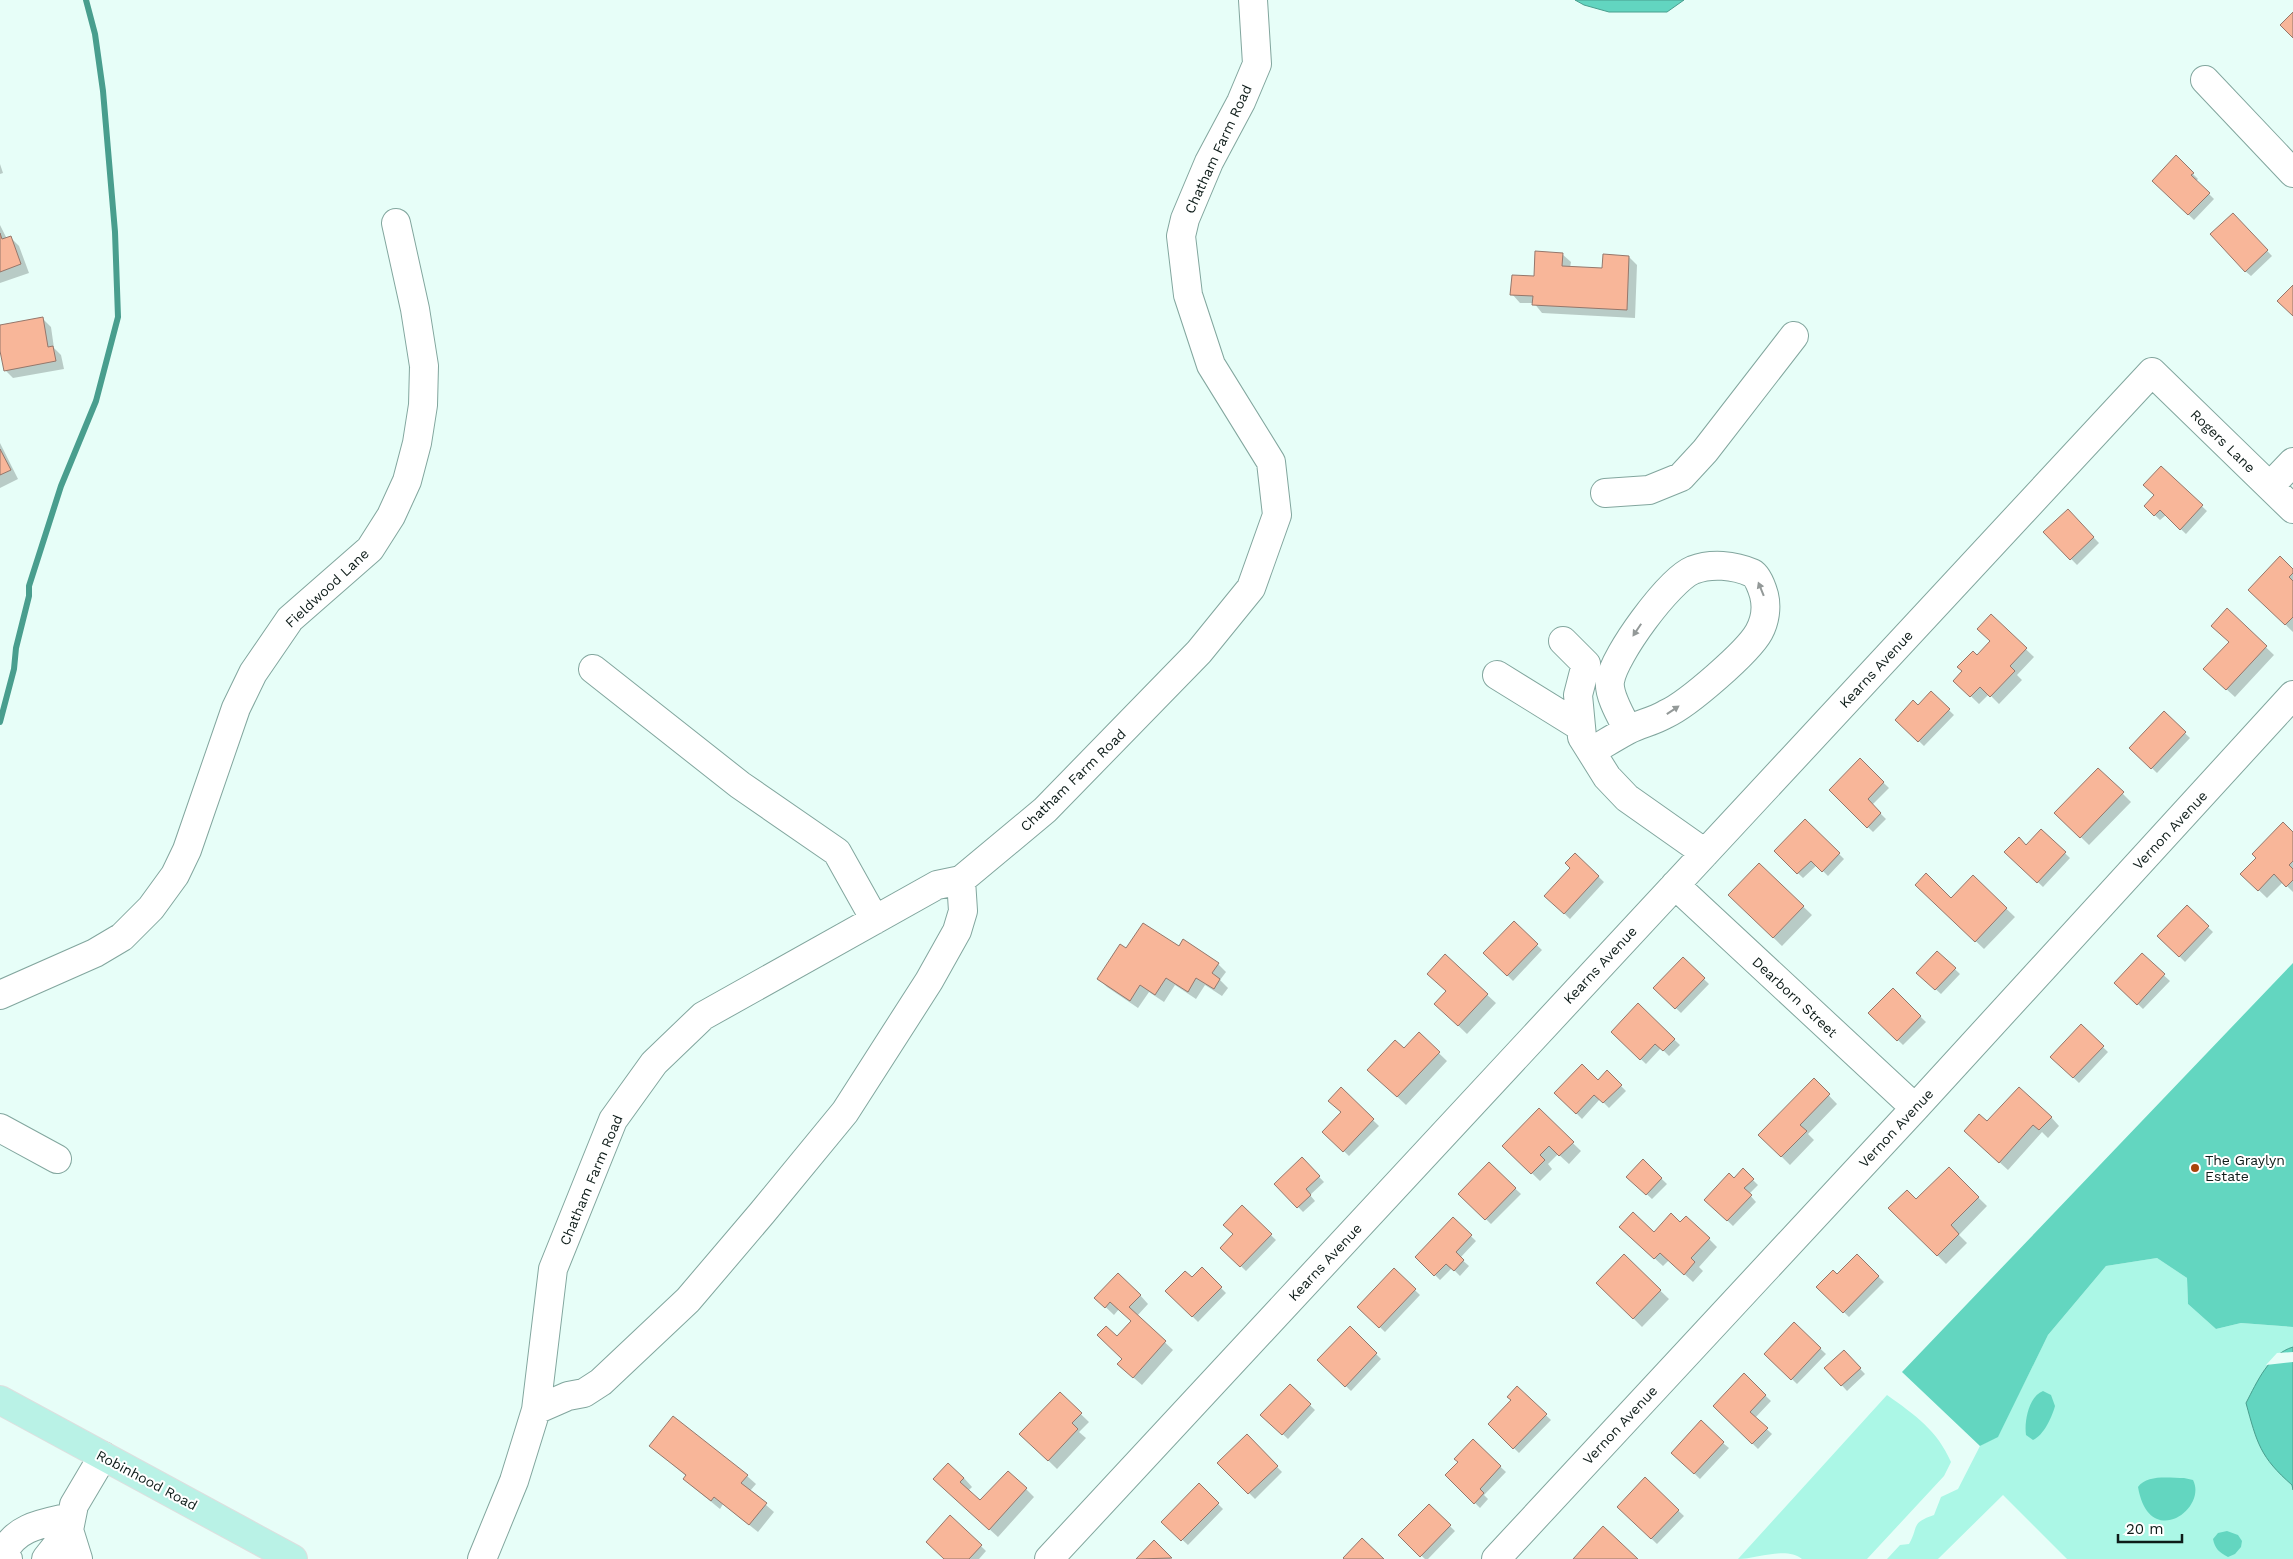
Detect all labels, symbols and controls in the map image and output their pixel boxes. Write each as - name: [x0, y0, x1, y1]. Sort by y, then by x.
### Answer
- street label: Chatham Farm Road: [1181, 82, 1255, 216]
- street label: Rogers Lane: [2187, 406, 2259, 476]
- street label: Fieldwood Lane: [282, 545, 372, 631]
- one-way arrow: [1757, 581, 1765, 596]
- one-way arrow: [1633, 624, 1642, 637]
- street label: Kearns Avenue: [1836, 627, 1916, 711]
- one-way arrow: [1666, 705, 1679, 715]
- street label: Chatham Farm Road: [1017, 726, 1129, 834]
- street label: Vernon Avenue: [2129, 787, 2211, 873]
- street label: Kearns Avenue: [1560, 923, 1640, 1007]
- street label: Dearborn Street: [1749, 954, 1841, 1041]
- street label: Vernon Avenue: [1855, 1085, 1937, 1171]
- street label: Chatham Farm Road: [556, 1112, 626, 1248]
- place label: The Graylyn Estate: [2205, 1152, 2285, 1184]
- marker: The Graylyn Estate: [2189, 1162, 2201, 1174]
- street label: Kearns Avenue: [1285, 1220, 1365, 1304]
- street label: Vernon Avenue: [1579, 1382, 1661, 1468]
- street label: Robinhood Road: [94, 1447, 200, 1513]
- scale bar: [2118, 1512, 2182, 1544]
- text: 20 m: [2126, 1520, 2164, 1538]

